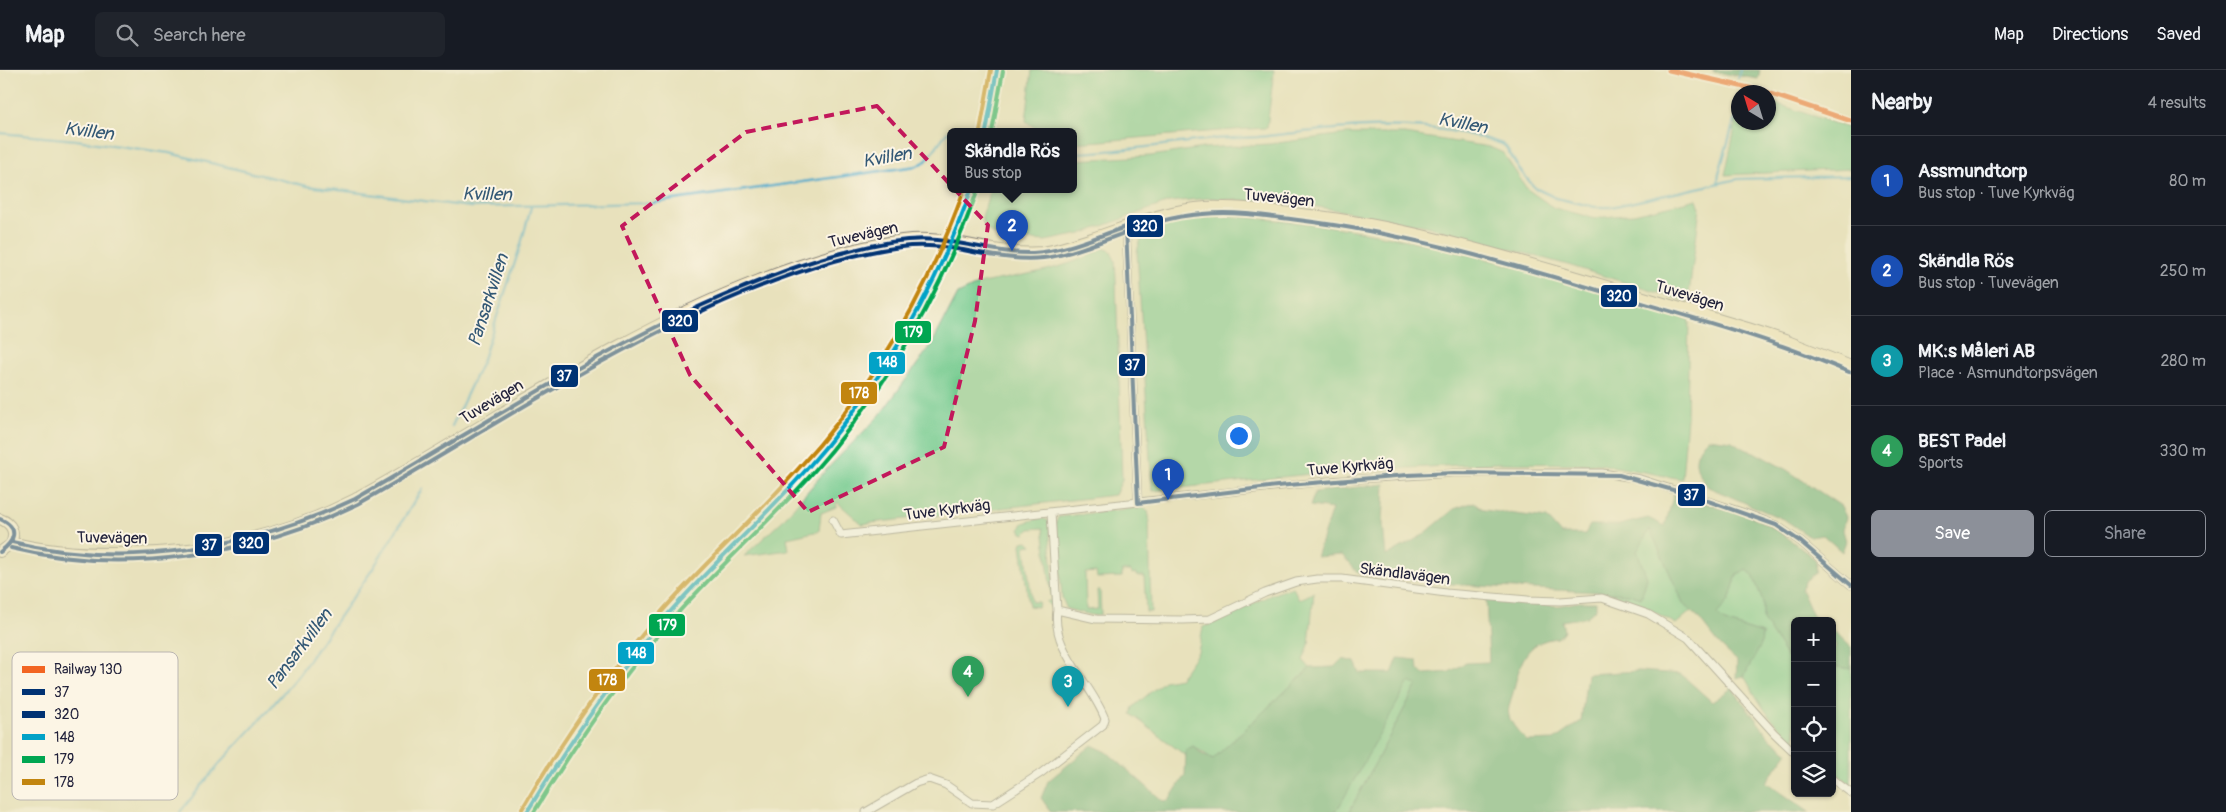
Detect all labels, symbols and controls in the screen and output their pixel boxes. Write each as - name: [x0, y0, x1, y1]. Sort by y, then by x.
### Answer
- search box: [95, 12, 445, 57]
- text: Map: [25, 20, 65, 49]
- icon: search: [113, 21, 141, 49]
- text: Search here: [153, 23, 246, 47]
- text: Map: [1994, 23, 2024, 46]
- text: Directions: [2052, 23, 2128, 46]
- text: Saved: [2156, 23, 2201, 46]
- north arrow: [1731, 85, 1776, 130]
- text: Nearby: [1871, 89, 1932, 116]
- text: 4 results: [2148, 93, 2206, 113]
- water label: Kvillen: [1436, 107, 1490, 140]
- water label: Kvillen: [63, 117, 116, 146]
- popup: [947, 128, 1077, 193]
- text: Skändla Rös: [964, 139, 1060, 163]
- water label: Kvillen: [861, 142, 914, 173]
- text: Assmundtorp: [1918, 159, 2027, 183]
- text: Bus stop: [964, 163, 1022, 183]
- text: 1: [1884, 171, 1890, 191]
- text: 80 m: [2169, 171, 2206, 191]
- water label: Kvillen: [462, 183, 513, 206]
- text: Bus stop · Tuve Kyrkväg: [1918, 183, 2074, 203]
- street label: Tuvevägen: [1243, 184, 1315, 212]
- pin: 2: [996, 210, 1028, 251]
- line badge: 320: [1126, 214, 1164, 238]
- street label: Tuvevägen: [826, 217, 900, 253]
- text: 320: [1132, 218, 1158, 235]
- text: Skändla Rös: [1918, 249, 2013, 273]
- water label: Pansarkvillen: [463, 250, 514, 349]
- text: 2: [1883, 261, 1891, 281]
- text: 250 m: [2160, 261, 2206, 281]
- text: Bus stop · Tuvevägen: [1918, 273, 2059, 293]
- street label: Tuvevägen: [1653, 276, 1727, 316]
- line badge: 320: [1600, 284, 1638, 308]
- text: 320: [1606, 288, 1632, 305]
- line badge: 320: [661, 309, 699, 333]
- text: 320: [667, 313, 693, 330]
- line badge: 179: [894, 320, 932, 344]
- text: 179: [903, 324, 923, 341]
- text: MK:s Måleri AB: [1918, 339, 2035, 363]
- line badge: 148: [868, 351, 906, 375]
- text: 3: [1883, 351, 1891, 371]
- text: 280 m: [2160, 351, 2206, 371]
- line badge: 37: [1118, 353, 1146, 377]
- text: 148: [877, 354, 897, 371]
- text: 37: [1124, 357, 1140, 374]
- text: Place · Asmundtorpsvägen: [1918, 363, 2098, 383]
- line badge: 37: [550, 364, 579, 388]
- text: 37: [556, 368, 572, 385]
- street label: Tuvevägen: [456, 375, 527, 429]
- line badge: 178: [840, 381, 878, 405]
- text: 178: [849, 385, 869, 402]
- your location: [1226, 423, 1252, 449]
- text: BEST Padel: [1918, 429, 2006, 453]
- text: 4: [1882, 441, 1892, 461]
- text: 330 m: [2160, 441, 2206, 461]
- street label: Tuve Kyrkväg: [1306, 453, 1394, 481]
- text: Sports: [1918, 453, 1963, 473]
- pin: 1: [1152, 459, 1184, 500]
- line badge: 37: [1677, 483, 1706, 507]
- text: 37: [1683, 487, 1699, 504]
- street label: Tuve Kyrkväg: [903, 495, 991, 525]
- button: Save: [1871, 510, 2034, 557]
- button: Share: [2044, 510, 2206, 557]
- street label: Tuvevägen: [76, 527, 148, 549]
- line badge: 320: [232, 531, 270, 555]
- line badge: 37: [194, 533, 223, 557]
- text: 320: [238, 535, 264, 552]
- text: 37: [201, 537, 217, 554]
- street label: Skändlavägen: [1358, 559, 1451, 589]
- water label: Pansarkvillen: [261, 603, 338, 694]
- line badge: 179: [648, 613, 686, 637]
- text: 179: [657, 617, 677, 634]
- map controls: [1791, 617, 1836, 797]
- button: +: [1791, 617, 1836, 662]
- line badge: 148: [617, 641, 655, 665]
- text: 148: [626, 645, 646, 662]
- legend: [12, 652, 178, 800]
- pin: 4: [952, 656, 984, 697]
- text: Railway 130: [54, 661, 122, 678]
- button: −: [1791, 662, 1836, 707]
- pin: 3: [1052, 666, 1084, 707]
- line badge: 178: [588, 668, 626, 692]
- text: 178: [597, 672, 617, 689]
- text: 37: [54, 684, 70, 701]
- text: 320: [54, 706, 79, 723]
- button: locate: [1791, 707, 1836, 752]
- text: 148: [54, 729, 75, 746]
- text: 179: [54, 751, 74, 768]
- button: layers: [1791, 752, 1836, 797]
- text: 178: [54, 774, 74, 791]

